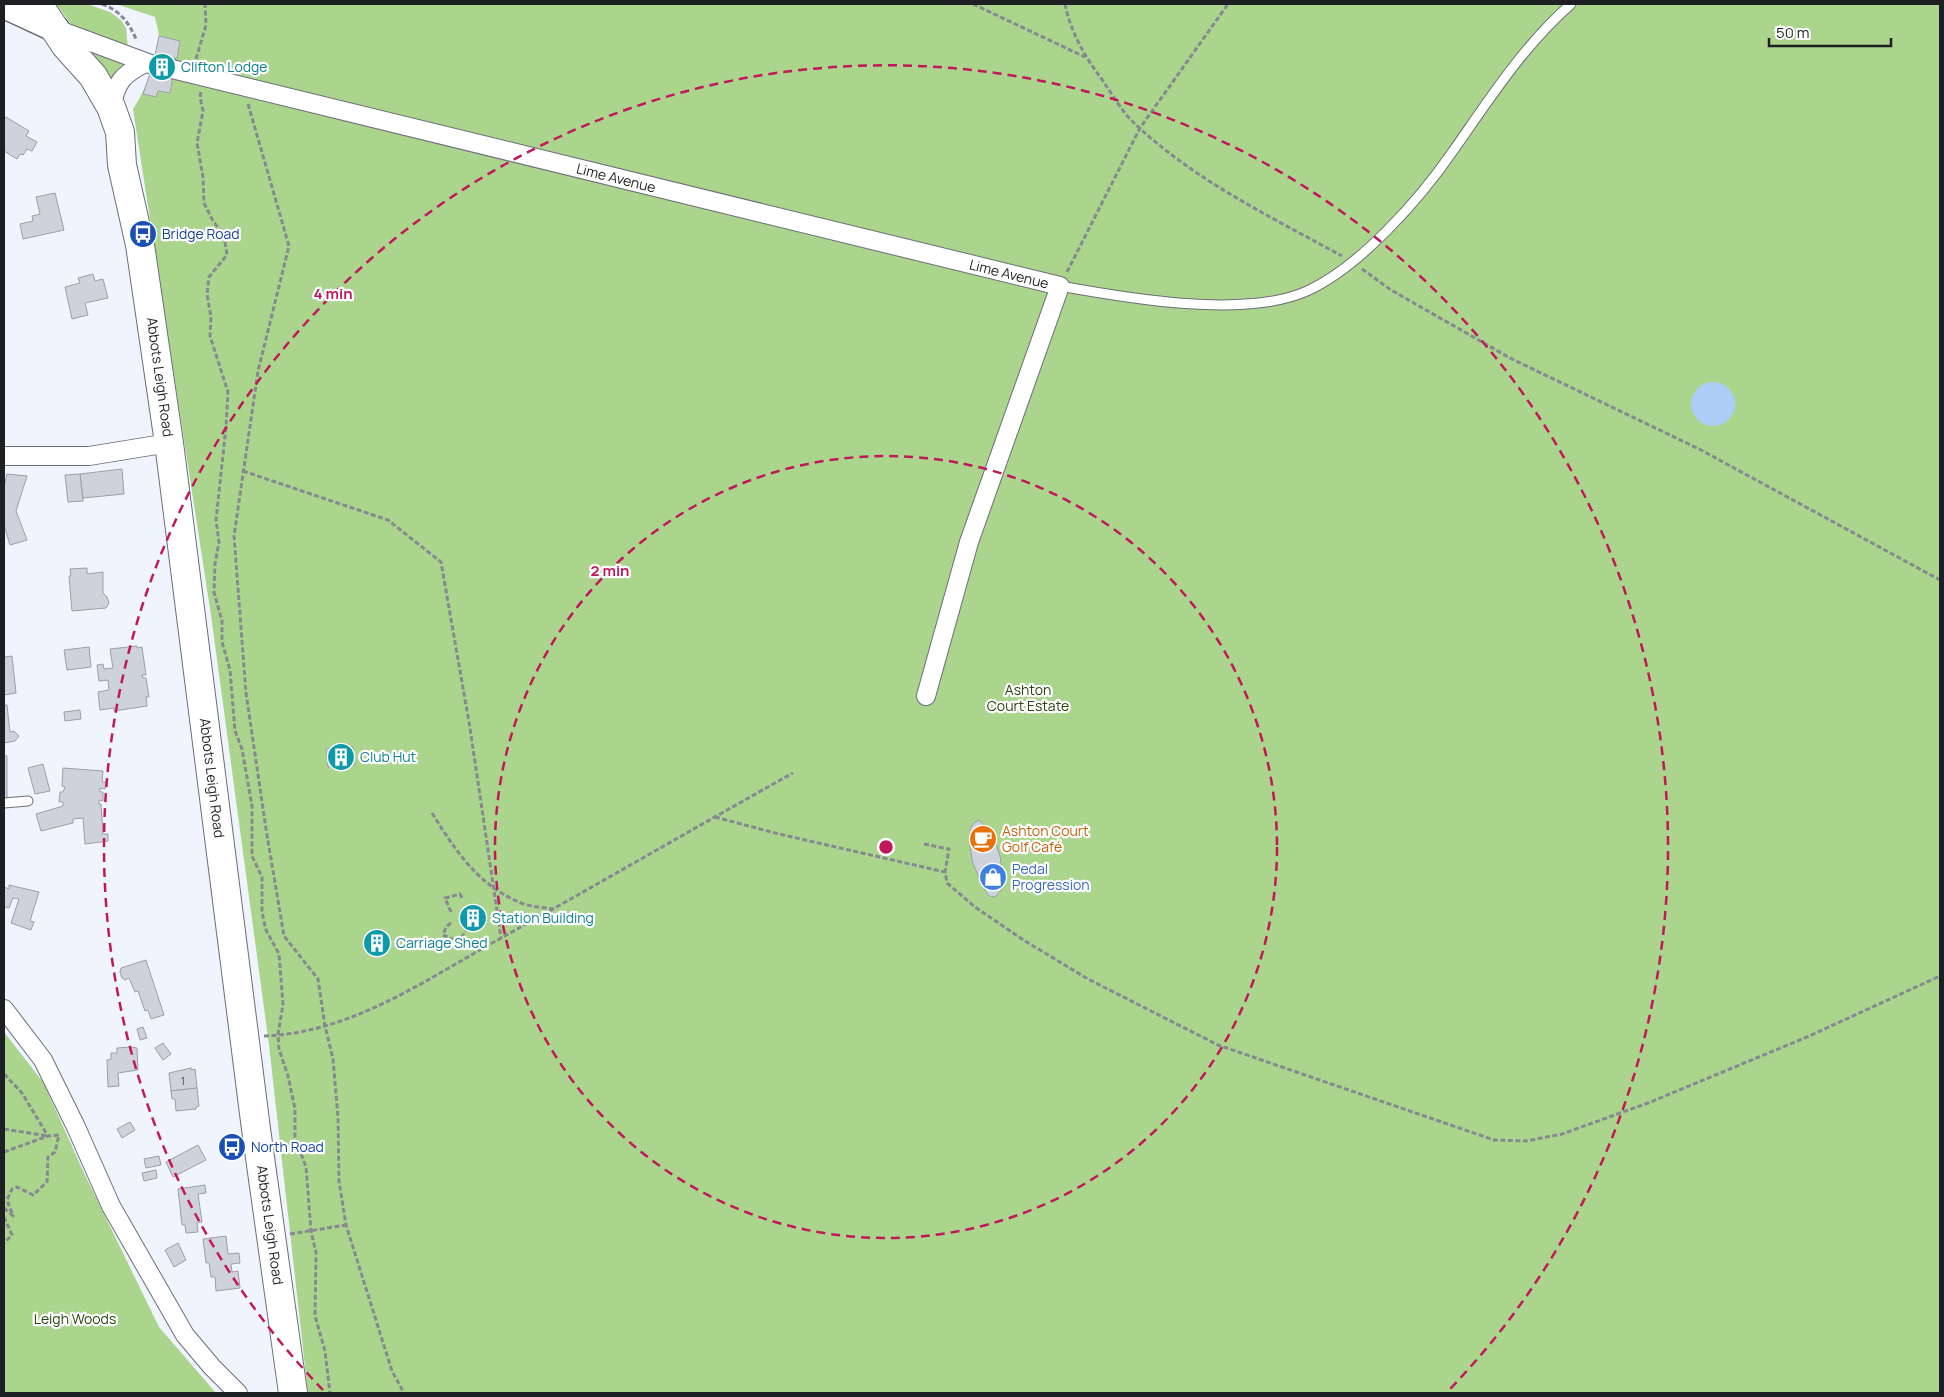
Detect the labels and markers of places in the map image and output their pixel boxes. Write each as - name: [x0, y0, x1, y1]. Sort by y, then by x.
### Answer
- building icon: Clifton Lodge: [147, 52, 177, 82]
- place label: Clifton Lodge: [181, 57, 267, 76]
- bus stop icon: Bridge Road: [128, 219, 158, 249]
- place label: Bridge Road: [162, 224, 240, 243]
- building icon: Club Hut: [326, 742, 356, 772]
- place label: Club Hut: [360, 747, 417, 766]
- place label: Ashton Court Golf Café: [1002, 821, 1089, 856]
- cafe icon: Ashton Court Golf Café: [968, 824, 998, 854]
- centre of rings: [877, 838, 895, 856]
- place label: Pedal Progression: [1012, 859, 1090, 894]
- shop icon: Pedal Progression: [978, 862, 1008, 892]
- building icon: Station Building: [458, 903, 488, 933]
- place label: Station Building: [492, 908, 594, 927]
- building icon: Carriage Shed: [362, 928, 392, 958]
- place label: Carriage Shed: [396, 933, 488, 952]
- bus stop icon: North Road: [217, 1132, 247, 1162]
- place label: North Road: [251, 1137, 324, 1156]

